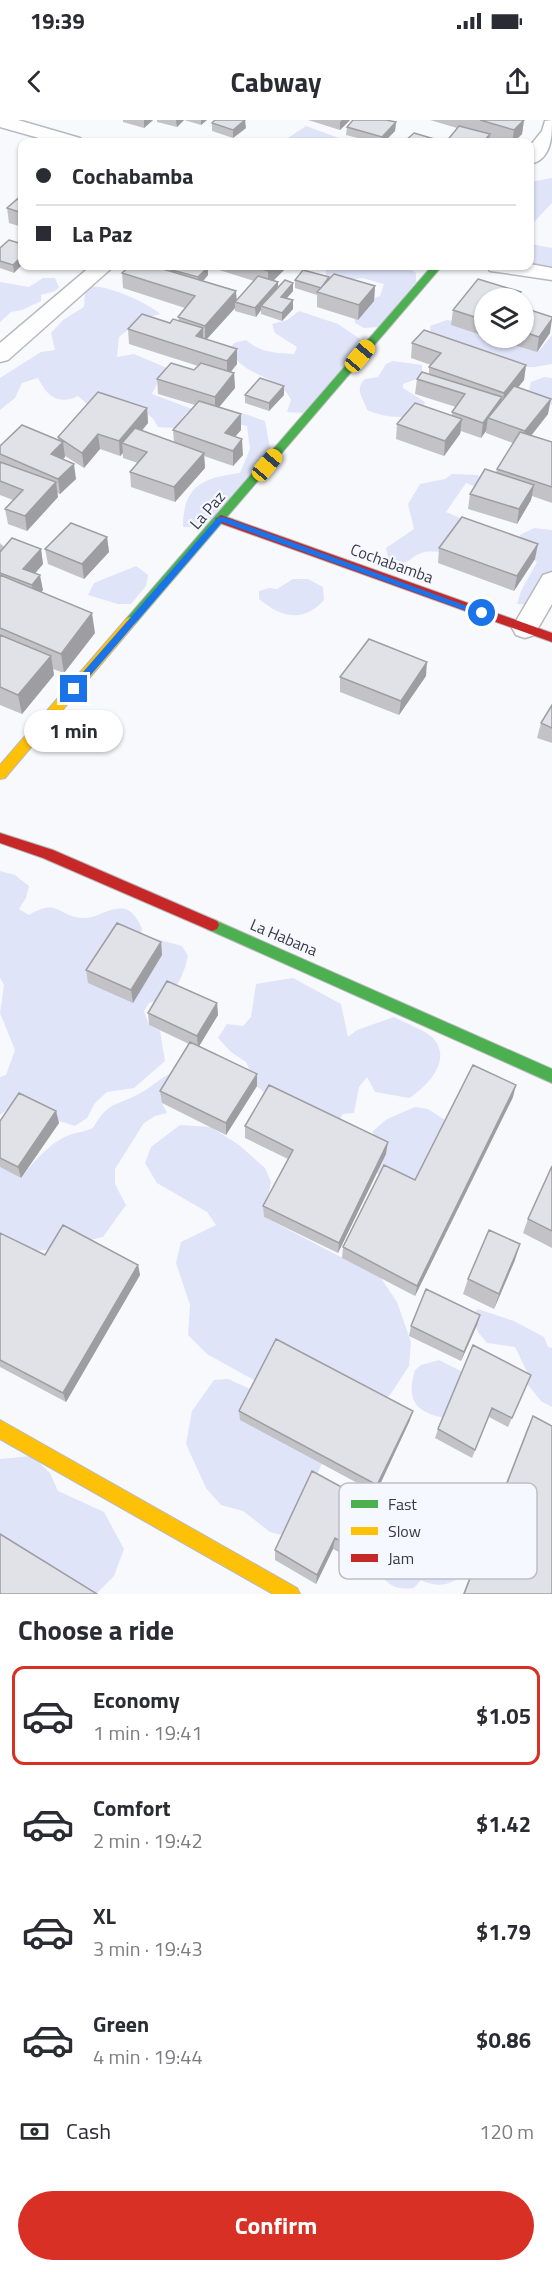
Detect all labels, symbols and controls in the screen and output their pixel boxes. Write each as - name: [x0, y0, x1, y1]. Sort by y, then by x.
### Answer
- text: 19:39: [30, 4, 85, 38]
- text: Cabway: [230, 61, 322, 102]
- icon: back: [18, 65, 51, 98]
- icon: share: [501, 65, 534, 98]
- text: Cochabamba: [72, 159, 194, 193]
- text: La Paz: [72, 217, 133, 251]
- map controls: [474, 288, 534, 348]
- button: layers: [474, 288, 534, 348]
- car: [342, 336, 378, 376]
- car: [249, 445, 285, 485]
- street label: La Paz: [184, 486, 230, 534]
- street label: Cochabamba: [347, 537, 437, 589]
- route start: [468, 599, 495, 626]
- route end: [60, 675, 87, 702]
- callout: 1 min: [25, 710, 124, 752]
- text: 1 min: [49, 715, 98, 746]
- street label: La Habana: [247, 912, 321, 962]
- legend: [339, 1483, 537, 1579]
- text: Fast: [388, 1492, 417, 1516]
- text: Slow: [388, 1519, 421, 1543]
- text: Jam: [388, 1546, 414, 1570]
- text: Choose a ride: [18, 1609, 174, 1650]
- text: Economy: [93, 1683, 180, 1717]
- icon: car: [21, 1689, 75, 1743]
- text: $1.05: [476, 1699, 531, 1733]
- text: 1 min · 19:41: [93, 1717, 203, 1748]
- text: Comfort: [93, 1791, 171, 1825]
- icon: car: [21, 1797, 75, 1851]
- text: $1.42: [476, 1807, 531, 1841]
- text: 2 min · 19:42: [93, 1825, 203, 1856]
- text: XL: [93, 1899, 116, 1933]
- icon: car: [21, 1905, 75, 1959]
- text: $1.79: [476, 1915, 531, 1949]
- text: 3 min · 19:43: [93, 1933, 203, 1964]
- text: Green: [93, 2007, 149, 2041]
- icon: car: [21, 2013, 75, 2067]
- text: $0.86: [476, 2023, 531, 2057]
- text: 4 min · 19:44: [93, 2041, 203, 2072]
- text: Cash: [66, 2114, 111, 2148]
- icon: cash: [18, 2115, 51, 2148]
- text: 120 m: [479, 2116, 534, 2147]
- button: Confirm: [18, 2191, 534, 2260]

